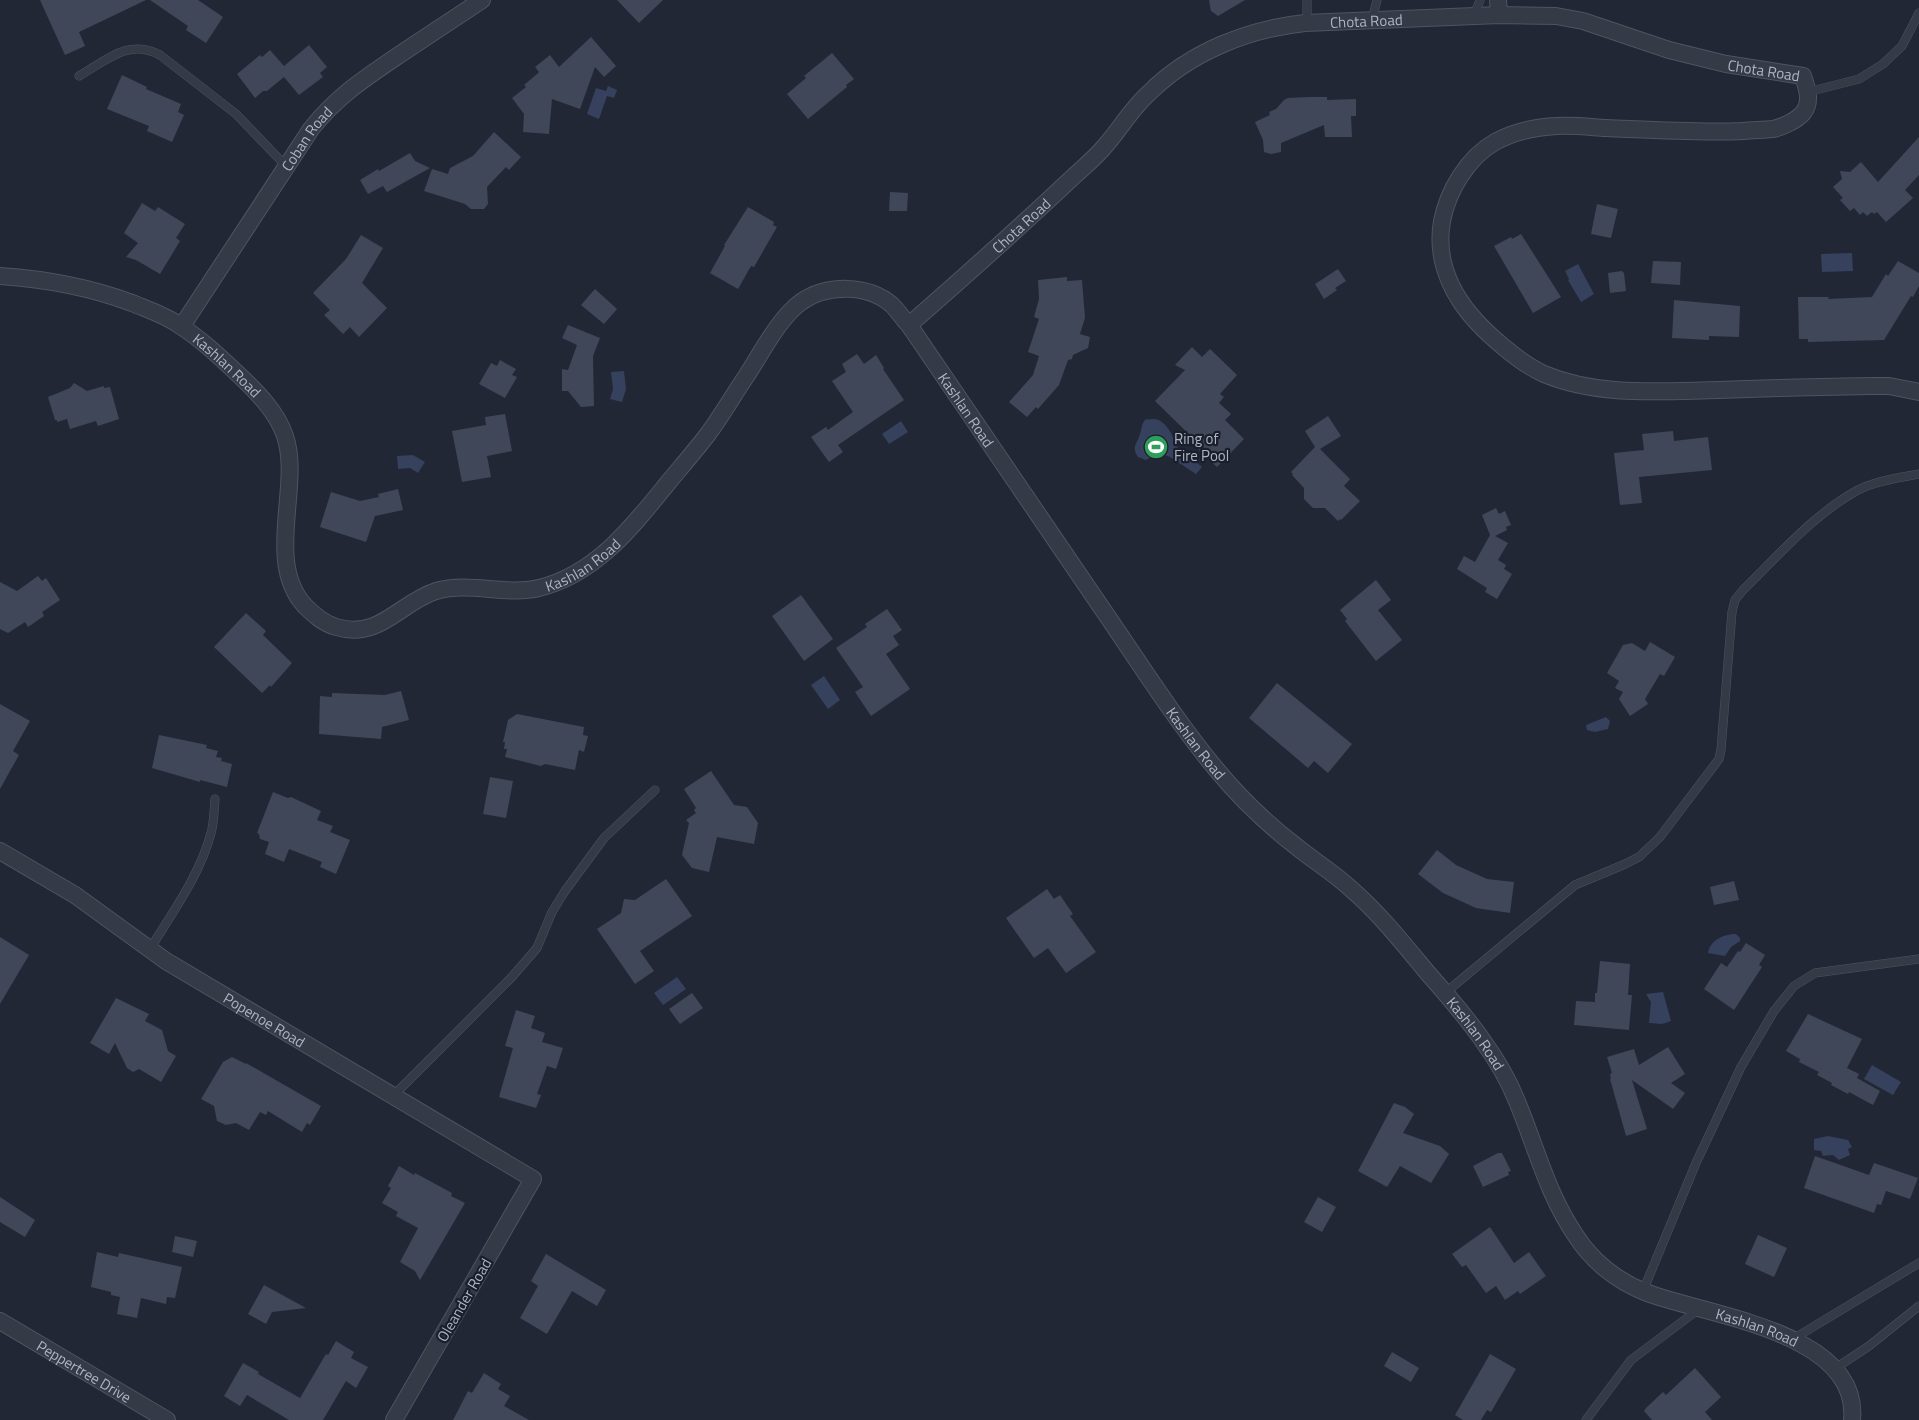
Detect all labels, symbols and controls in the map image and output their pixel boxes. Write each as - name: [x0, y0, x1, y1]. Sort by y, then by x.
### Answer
- street label: Chota Road: [1329, 7, 1403, 33]
- street label: Chota Road: [1726, 53, 1801, 87]
- street label: Coban Road: [275, 101, 337, 176]
- street label: Chota Road: [986, 192, 1055, 258]
- street label: Kashlan Road: [188, 327, 267, 402]
- street label: Kashlan Road: [933, 368, 1000, 452]
- place label: Ring of Fire Pool: [1174, 427, 1229, 467]
- sports icon: Ring of Fire Pool: [1143, 434, 1169, 460]
- street label: Kashlan Road: [542, 533, 625, 597]
- street label: Kashlan Road: [1161, 702, 1231, 784]
- street label: Popenoe Road: [219, 986, 310, 1053]
- street label: Kashlan Road: [1442, 992, 1511, 1074]
- street label: Oleander Road: [431, 1254, 497, 1346]
- street label: Kashlan Road: [1713, 1302, 1803, 1352]
- street label: Peppertree Drive: [33, 1334, 136, 1408]

